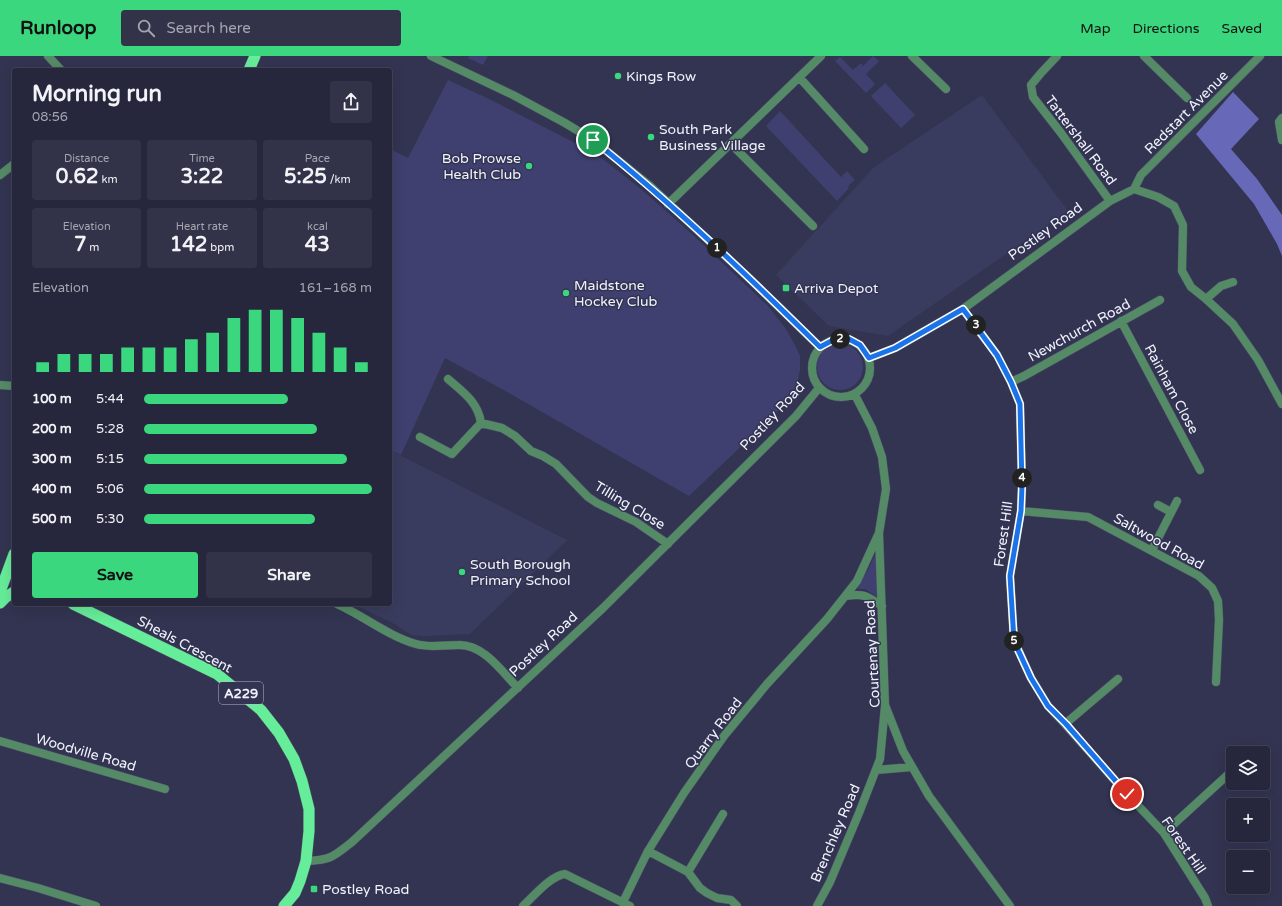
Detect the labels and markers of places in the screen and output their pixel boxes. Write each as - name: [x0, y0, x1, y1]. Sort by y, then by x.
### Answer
- place label: Kings Row: [626, 68, 696, 85]
- marker: Kings Row: [613, 71, 623, 81]
- place label: South Park Business Village: [659, 121, 766, 154]
- pin: [576, 123, 610, 157]
- marker: South Park Business Village: [646, 132, 656, 142]
- place label: Bob Prowse Health Club: [442, 150, 521, 183]
- marker: Bob Prowse Health Club: [524, 161, 534, 171]
- pin: 1: [707, 238, 727, 258]
- place label: Maidstone Hockey Club: [574, 277, 658, 310]
- place label: Arriva Depot: [794, 280, 879, 297]
- marker: Arriva Depot: [781, 283, 791, 293]
- marker: Maidstone Hockey Club: [561, 288, 571, 298]
- pin: 3: [966, 315, 986, 335]
- pin: 2: [830, 329, 850, 349]
- pin: 4: [1012, 468, 1032, 488]
- place label: South Borough Primary School: [470, 556, 571, 589]
- marker: South Borough Primary School: [457, 567, 467, 577]
- pin: 5: [1004, 631, 1024, 651]
- pin: [1110, 777, 1144, 811]
- place label: Postley Road: [322, 881, 409, 898]
- marker: Postley Road: [309, 884, 319, 894]

